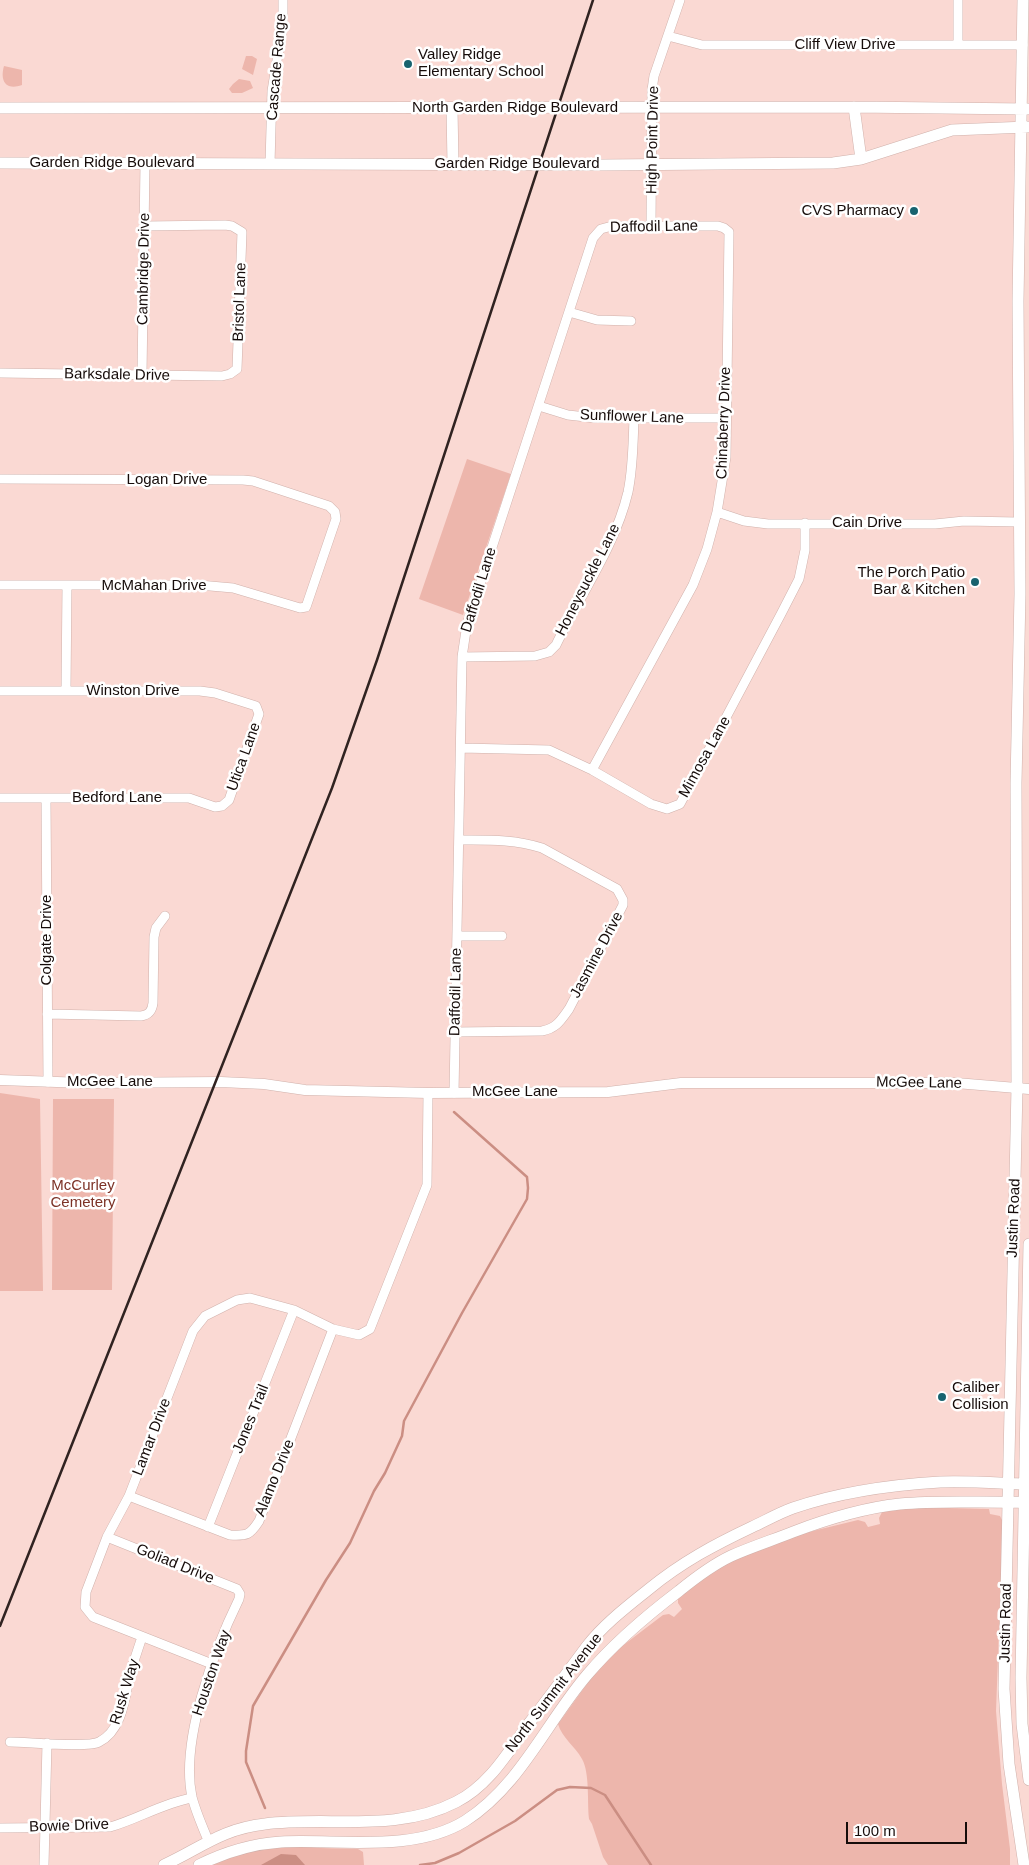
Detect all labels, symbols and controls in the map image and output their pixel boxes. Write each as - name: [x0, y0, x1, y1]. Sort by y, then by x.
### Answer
- street label: Cascade Range: [263, 13, 291, 121]
- street label: Cliff View Drive: [794, 36, 896, 54]
- place label: Valley Ridge Elementary School: [418, 46, 544, 81]
- marker: Valley Ridge Elementary School: [402, 58, 414, 70]
- street label: High Point Drive: [643, 86, 663, 194]
- street label: North Garden Ridge Boulevard: [412, 99, 618, 117]
- street label: Garden Ridge Boulevard: [29, 154, 195, 172]
- street label: Garden Ridge Boulevard: [434, 155, 600, 173]
- place label: CVS Pharmacy: [801, 202, 904, 220]
- marker: CVS Pharmacy: [908, 205, 920, 217]
- street label: Cambridge Drive: [134, 213, 154, 325]
- street label: Daffodil Lane: [610, 217, 698, 237]
- street label: Bristol Lane: [230, 262, 250, 342]
- street label: Barksdale Drive: [64, 365, 170, 385]
- street label: Chinaberry Drive: [713, 366, 735, 480]
- street label: Sunflower Lane: [580, 406, 684, 428]
- street label: Logan Drive: [127, 471, 207, 489]
- street label: Cain Drive: [832, 514, 902, 532]
- street label: Honeysuckle Lane: [552, 521, 624, 639]
- street label: Daffodil Lane: [458, 545, 500, 635]
- place label: The Porch Patio Bar & Kitchen: [857, 564, 965, 599]
- marker: The Porch Patio Bar & Kitchen: [969, 576, 981, 588]
- street label: McMahan Drive: [101, 577, 207, 595]
- street label: Winston Drive: [86, 682, 180, 700]
- street label: Mimosa Lane: [675, 713, 735, 801]
- street label: Utica Lane: [223, 720, 265, 794]
- street label: Bedford Lane: [72, 789, 162, 807]
- street label: Colgate Drive: [38, 895, 56, 985]
- street label: Jasmine Drive: [567, 909, 627, 1001]
- street label: Daffodil Lane: [446, 948, 466, 1036]
- street label: McGee Lane: [67, 1073, 153, 1091]
- street label: McGee Lane: [876, 1073, 962, 1093]
- street label: McGee Lane: [472, 1083, 558, 1101]
- park label: McCurley Cemetery: [50, 1177, 116, 1212]
- street label: Justin Road: [1004, 1178, 1024, 1258]
- place label: Caliber Collision: [952, 1379, 1009, 1414]
- street label: Jones Trail: [229, 1382, 273, 1456]
- marker: Caliber Collision: [936, 1391, 948, 1403]
- street label: Lamar Drive: [129, 1396, 175, 1478]
- street label: Alamo Drive: [251, 1437, 299, 1519]
- street label: Goliad Drive: [133, 1540, 217, 1588]
- street label: Justin Road: [996, 1583, 1016, 1663]
- street label: Houston Way: [189, 1628, 235, 1718]
- street label: North Summit Avenue: [502, 1630, 606, 1756]
- street label: Rusk Way: [106, 1657, 144, 1727]
- scale bar: [849, 1812, 970, 1844]
- street label: Bowie Drive: [29, 1816, 109, 1836]
- text: 100 m: [854, 1822, 896, 1839]

